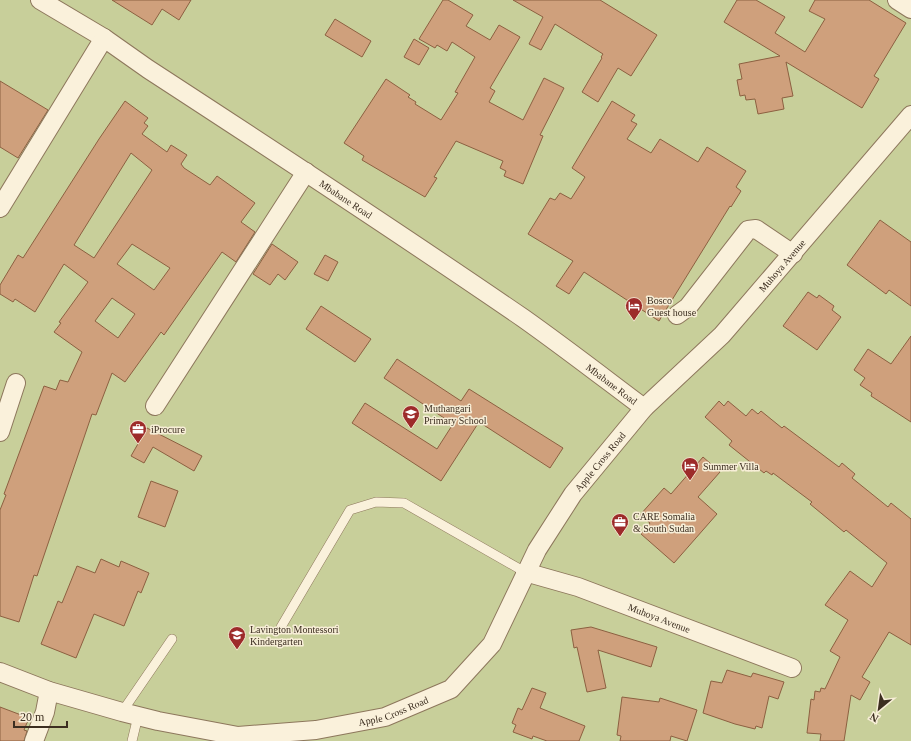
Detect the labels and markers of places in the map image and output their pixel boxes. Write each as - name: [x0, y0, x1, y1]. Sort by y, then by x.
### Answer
- place label: Bosco Guest house: [647, 295, 697, 318]
- hotel icon: Bosco Guest house: [624, 296, 644, 321]
- place label: Muthangari Primary School: [424, 403, 487, 426]
- school or university icon: Muthangari Primary School: [401, 404, 421, 429]
- office icon: iProcure: [128, 419, 148, 444]
- place label: iProcure: [151, 424, 185, 435]
- hotel icon: Summer Villa: [680, 456, 700, 481]
- place label: Summer Villa: [703, 461, 759, 472]
- place label: CARE Somalia & South Sudan: [633, 511, 696, 534]
- office icon: CARE Somalia & South Sudan: [610, 512, 630, 537]
- place label: Lavington Montessori Kindergarten: [250, 624, 339, 647]
- school or university icon: Lavington Montessori Kindergarten: [227, 625, 247, 650]

